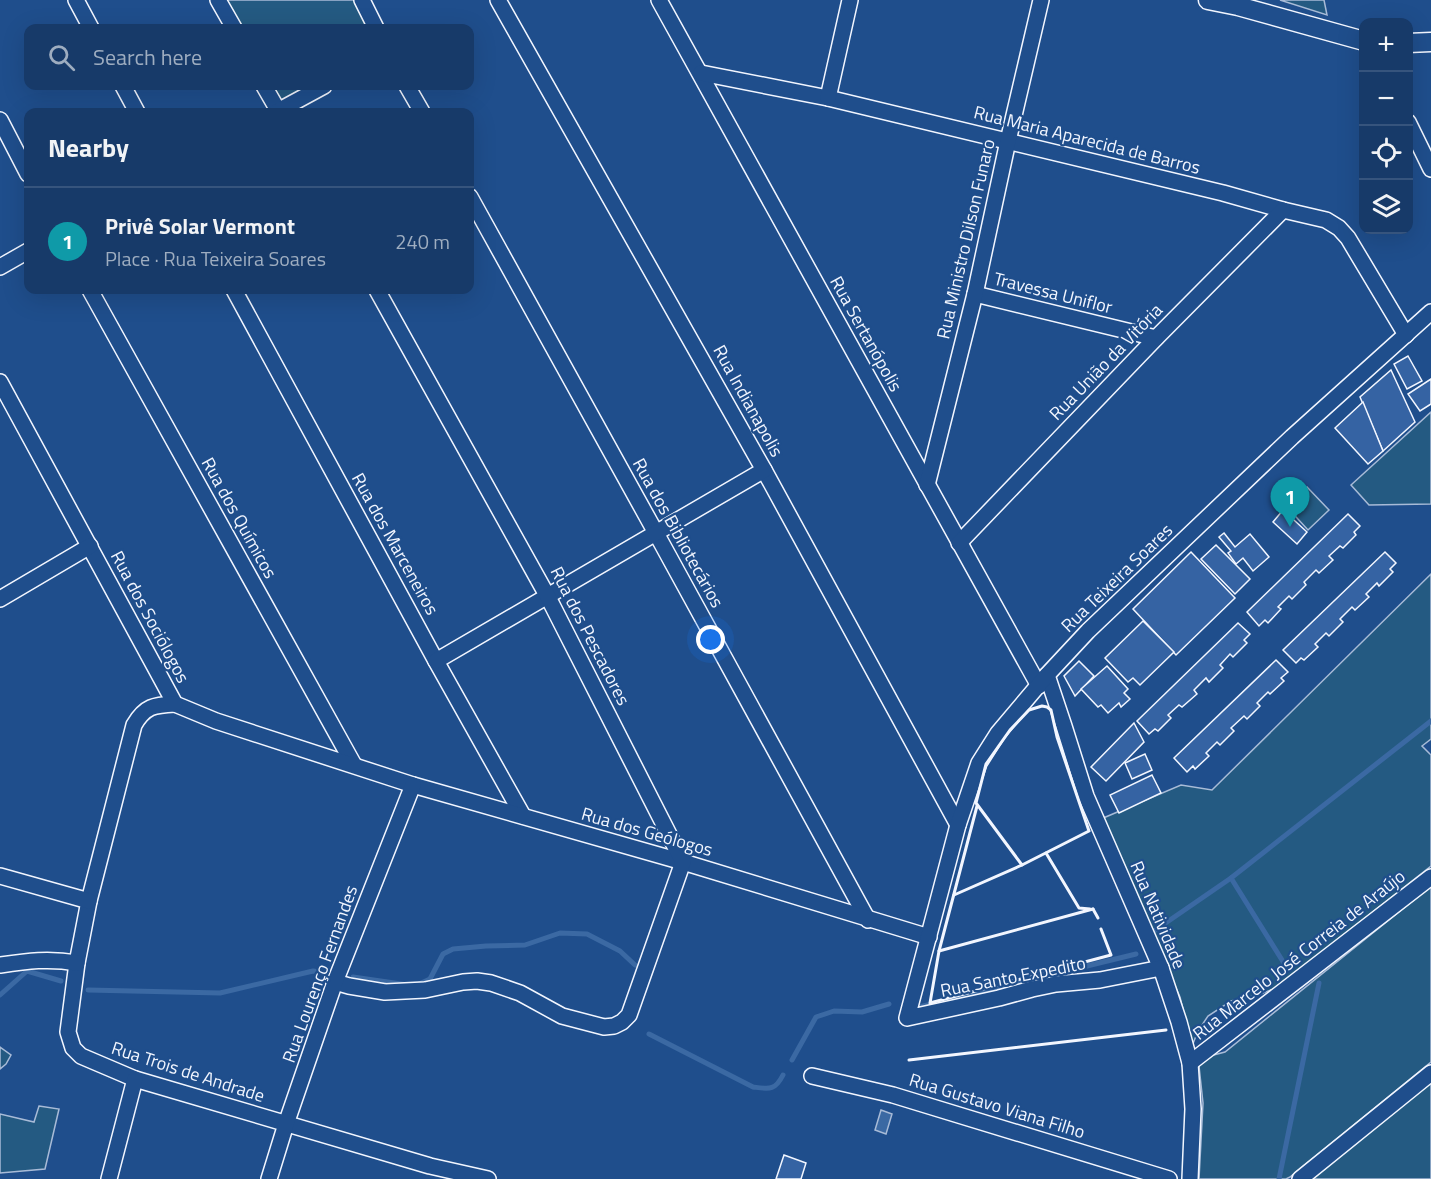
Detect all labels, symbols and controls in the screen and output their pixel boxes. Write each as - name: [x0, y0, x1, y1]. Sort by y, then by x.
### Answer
- map controls: [1359, 18, 1413, 234]
- button: +: [1359, 18, 1413, 72]
- search box: [24, 24, 474, 90]
- text: Search here: [93, 40, 202, 74]
- icon: search: [45, 41, 78, 74]
- button: −: [1359, 72, 1413, 126]
- street label: Rua Maria Aparecida de Barros: [971, 98, 1203, 181]
- button: locate: [1359, 126, 1413, 180]
- text: Nearby: [48, 128, 129, 167]
- street label: Rua Ministro Dilson Funaro: [929, 136, 1002, 342]
- button: layers: [1359, 180, 1413, 234]
- text: Privê Solar Vermont: [105, 209, 295, 243]
- text: 1: [62, 226, 73, 257]
- text: 240 m: [395, 226, 450, 257]
- text: Place · Rua Teixeira Soares: [105, 243, 326, 274]
- street label: Travessa Uniflor: [991, 265, 1115, 320]
- street label: Rua Sertanópolis: [823, 271, 909, 397]
- street label: Rua União da Vitória: [1043, 297, 1169, 426]
- street label: Rua Indianapolis: [706, 340, 790, 462]
- street label: Rua dos Químicos: [195, 452, 284, 583]
- street label: Rua dos Bibliotecários: [626, 453, 731, 612]
- street label: Rua dos Marceneiros: [345, 468, 446, 620]
- pin: 1: [1270, 478, 1310, 527]
- street label: Rua Teixeira Soares: [1055, 517, 1179, 638]
- street label: Rua dos Sociólogos: [104, 546, 197, 688]
- street label: Rua dos Pescadores: [544, 562, 637, 710]
- your location: [696, 625, 725, 654]
- street label: Rua dos Geólogos: [578, 800, 716, 863]
- street label: Rua Natividade: [1124, 857, 1193, 973]
- street label: Rua Marcelo José Correia de Araújo: [1187, 863, 1411, 1046]
- street label: Rua Lourenço Fernandes: [275, 881, 364, 1066]
- street label: Rua Santo Expedito: [938, 949, 1088, 1004]
- street label: Rua Trois de Andrade: [108, 1034, 268, 1109]
- street label: Rua Gustavo Viana Filho: [906, 1066, 1088, 1145]

